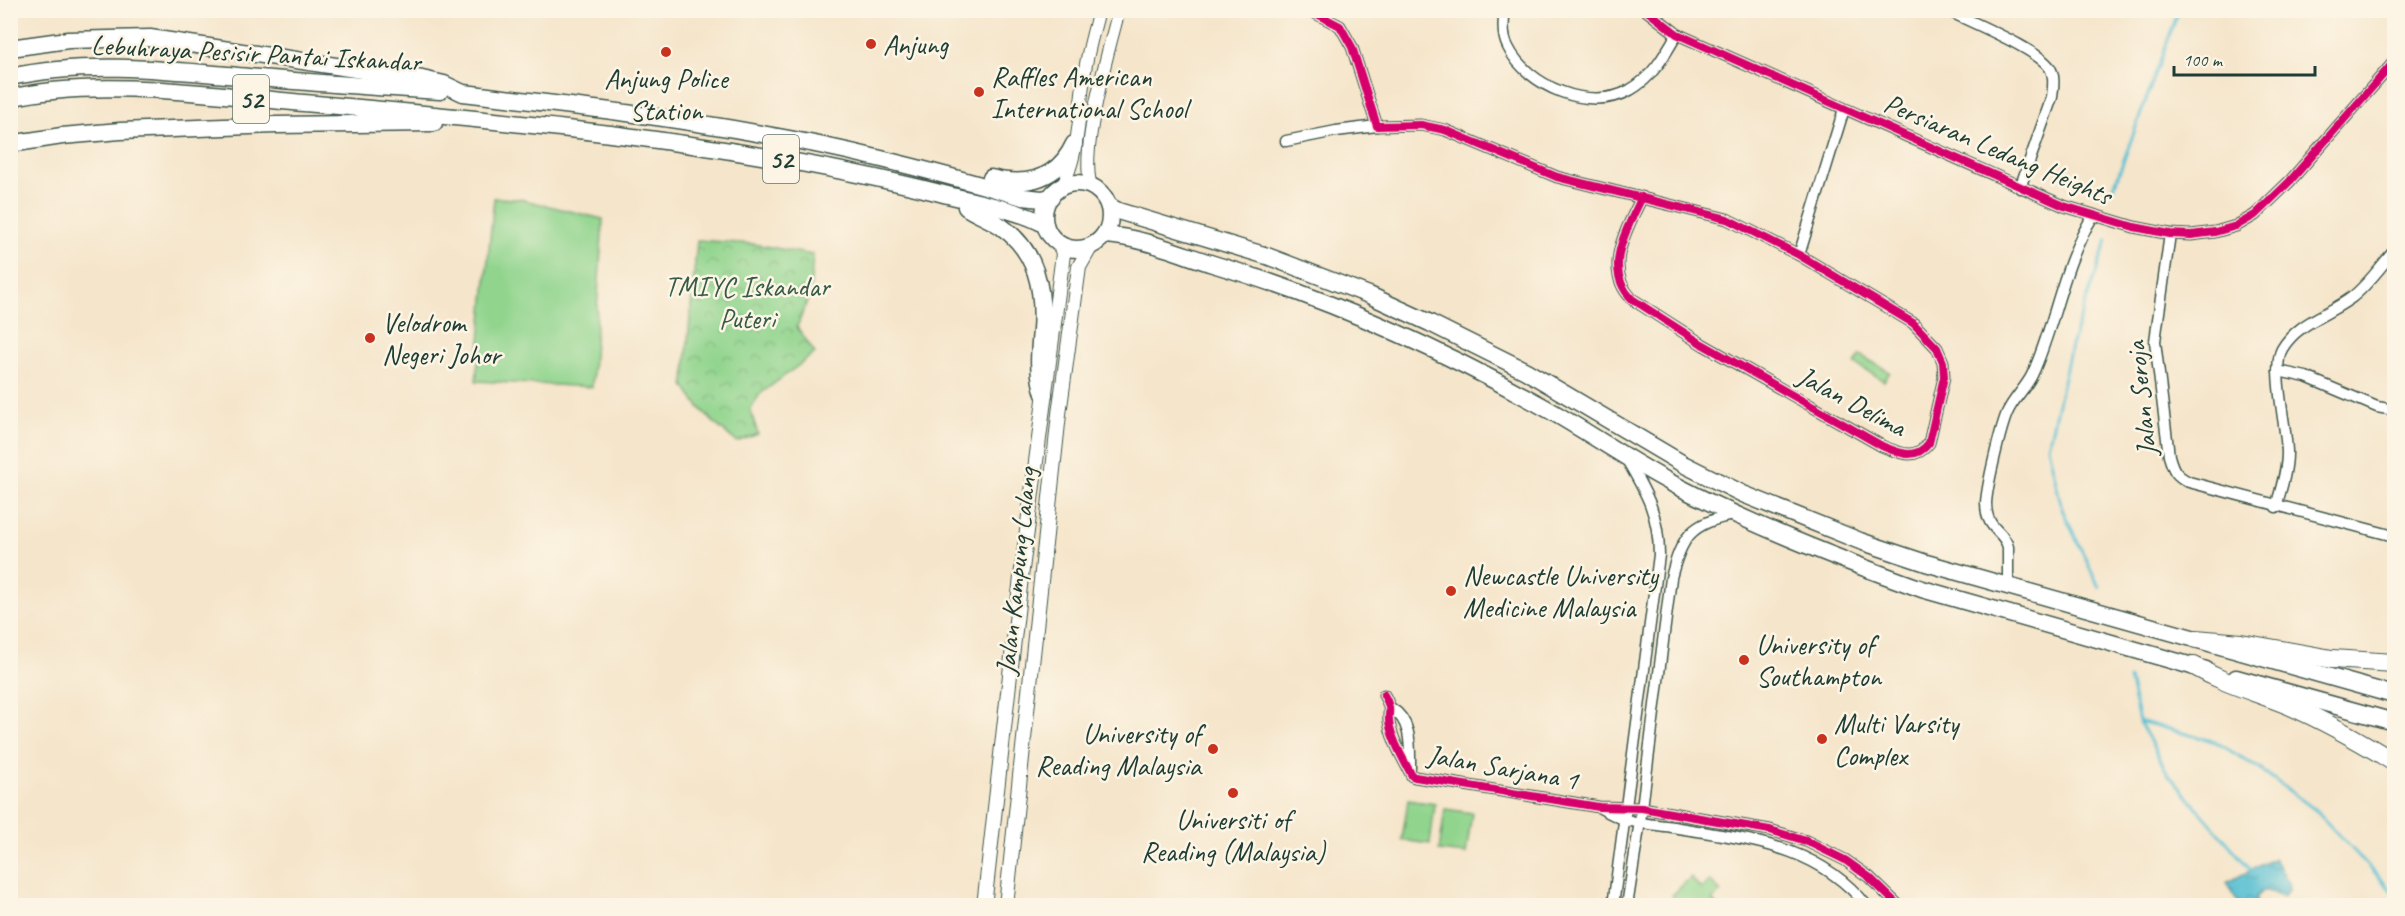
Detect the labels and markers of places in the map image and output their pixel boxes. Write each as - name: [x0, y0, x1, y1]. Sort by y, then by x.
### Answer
- place label: Anjung: [883, 27, 949, 62]
- marker: Anjung: [864, 37, 878, 51]
- marker: Anjung Police Station: [659, 45, 673, 59]
- place label: Raffles American International School: [991, 59, 1192, 126]
- place label: Anjung Police Station: [604, 61, 730, 128]
- marker: Raffles American International School: [972, 85, 986, 99]
- place label: Velodrom Negeri Johor: [382, 305, 503, 372]
- marker: Velodrom Negeri Johor: [363, 331, 377, 345]
- place label: Newcastle University Medicine Malaysia: [1463, 558, 1660, 625]
- marker: Newcastle University Medicine Malaysia: [1444, 584, 1458, 598]
- place label: University of Southampton: [1756, 627, 1882, 694]
- marker: University of Southampton: [1737, 653, 1751, 667]
- place label: Multi Varsity Complex: [1834, 706, 1961, 773]
- place label: University of Reading Malaysia: [1035, 716, 1207, 783]
- marker: Multi Varsity Complex: [1815, 732, 1829, 746]
- marker: University of Reading Malaysia: [1206, 742, 1220, 756]
- marker: Universiti of Reading (Malaysia): [1226, 786, 1240, 800]
- place label: Universiti of Reading (Malaysia): [1141, 802, 1327, 869]

